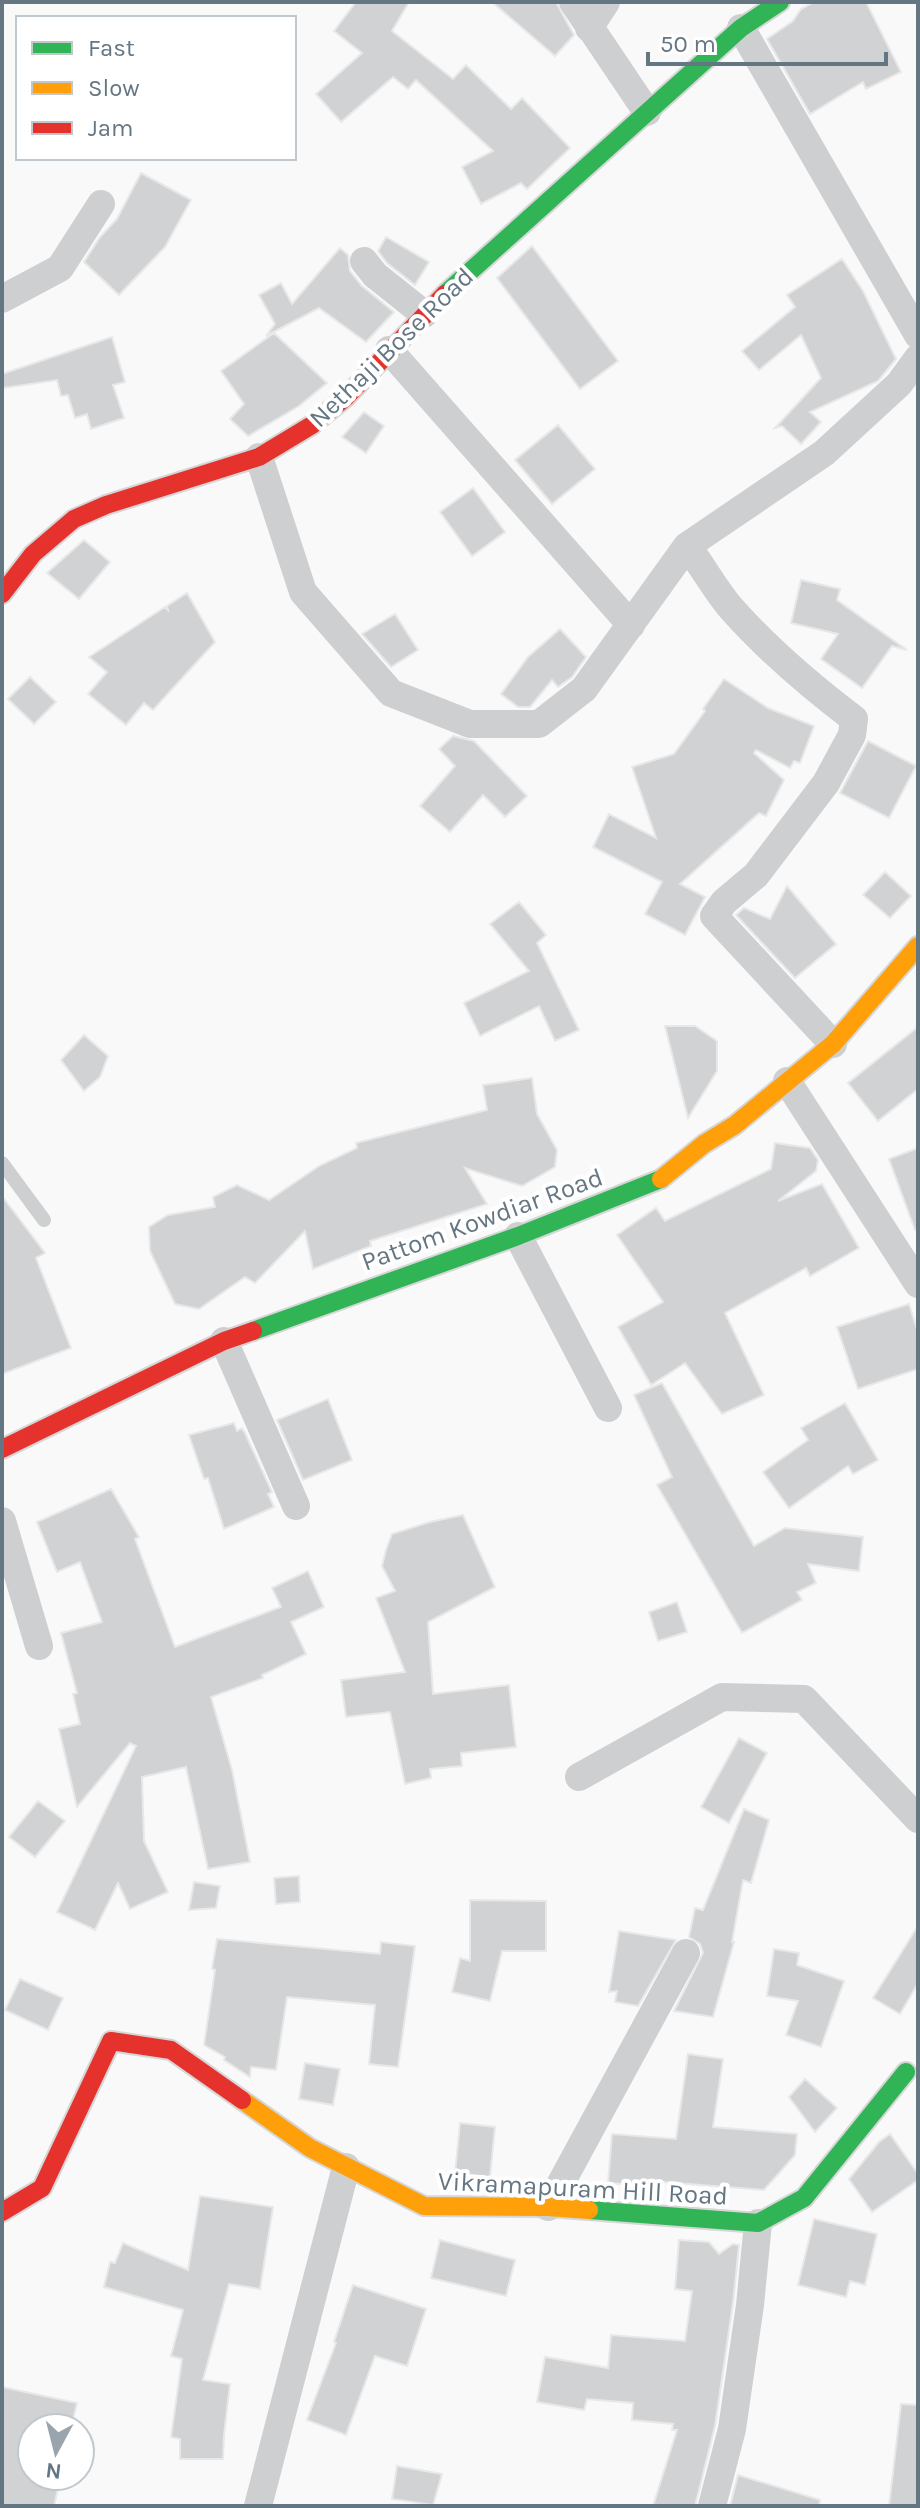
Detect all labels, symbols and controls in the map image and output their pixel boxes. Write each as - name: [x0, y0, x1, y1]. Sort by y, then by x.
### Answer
- legend: [16, 16, 296, 160]
- scale bar: [648, 16, 886, 66]
- text: 50 m: [660, 30, 716, 58]
- text: Fast: [88, 34, 135, 62]
- text: Slow: [88, 74, 140, 102]
- text: Jam: [88, 114, 133, 142]
- street label: Nethaji Bose Road: [303, 261, 480, 434]
- street label: Pattom Kowdiar Road: [357, 1161, 607, 1278]
- street label: Vikramapuram Hill Road: [437, 2165, 729, 2212]
- north arrow: [16, 2412, 96, 2492]
- text: N: [44, 2457, 63, 2485]

